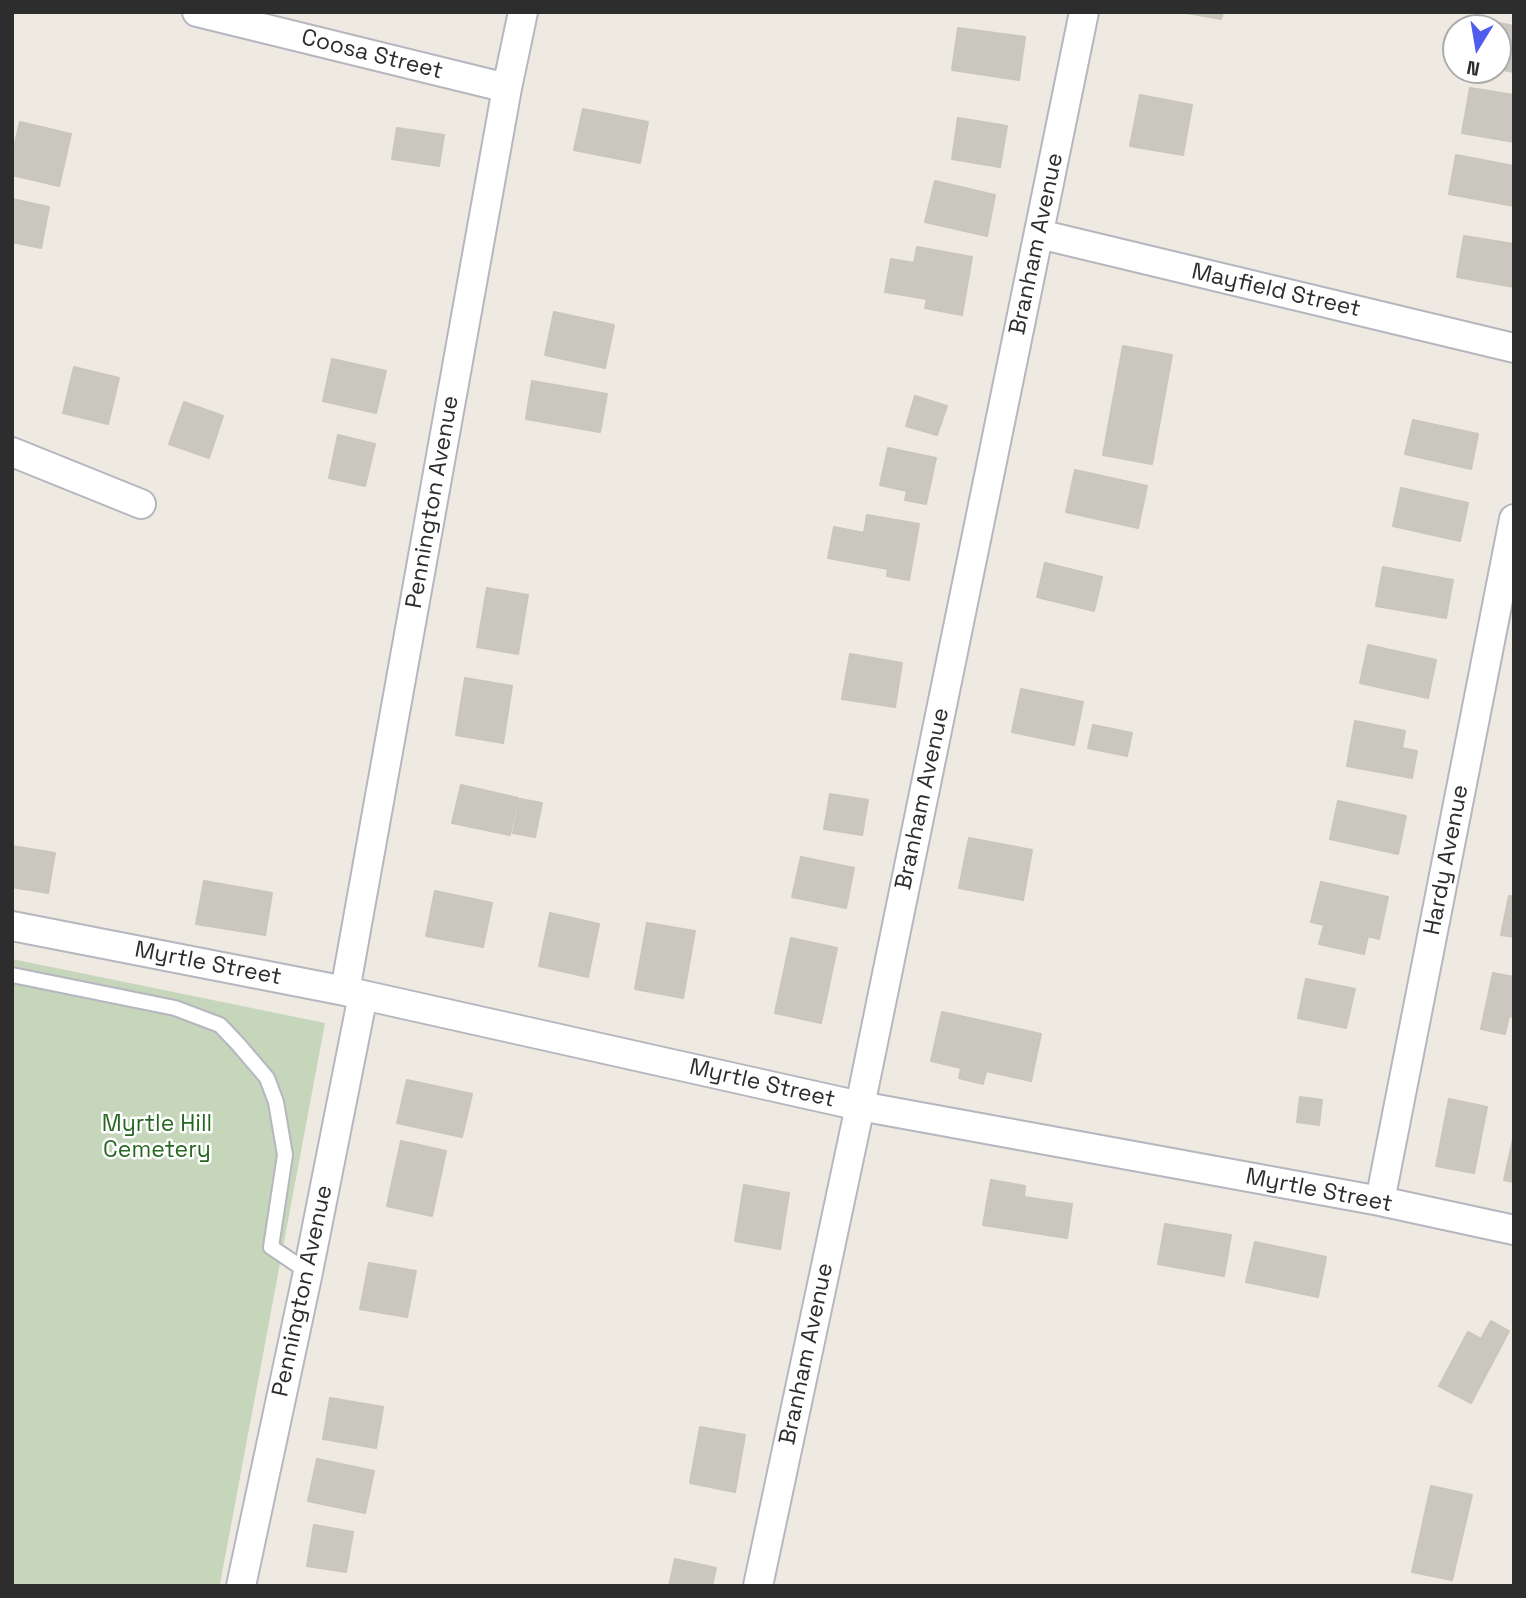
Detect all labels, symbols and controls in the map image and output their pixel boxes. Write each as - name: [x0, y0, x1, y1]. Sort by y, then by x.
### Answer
- north arrow: [1442, 14, 1512, 84]
- street label: Coosa Street: [298, 24, 446, 86]
- text: N: [1465, 55, 1482, 82]
- street label: Branham Avenue: [1004, 151, 1070, 337]
- street label: Mayfield Street: [1189, 258, 1363, 324]
- street label: Pennington Avenue: [401, 394, 465, 610]
- street label: Branham Avenue: [890, 706, 956, 892]
- street label: Hardy Avenue: [1419, 782, 1475, 938]
- street label: Myrtle Street: [132, 936, 284, 992]
- street label: Myrtle Street: [686, 1054, 838, 1114]
- park label: Myrtle Hill Cemetery: [102, 1111, 212, 1165]
- street label: Myrtle Street: [1243, 1163, 1395, 1219]
- street label: Pennington Avenue: [267, 1183, 339, 1399]
- street label: Branham Avenue: [774, 1261, 840, 1447]

